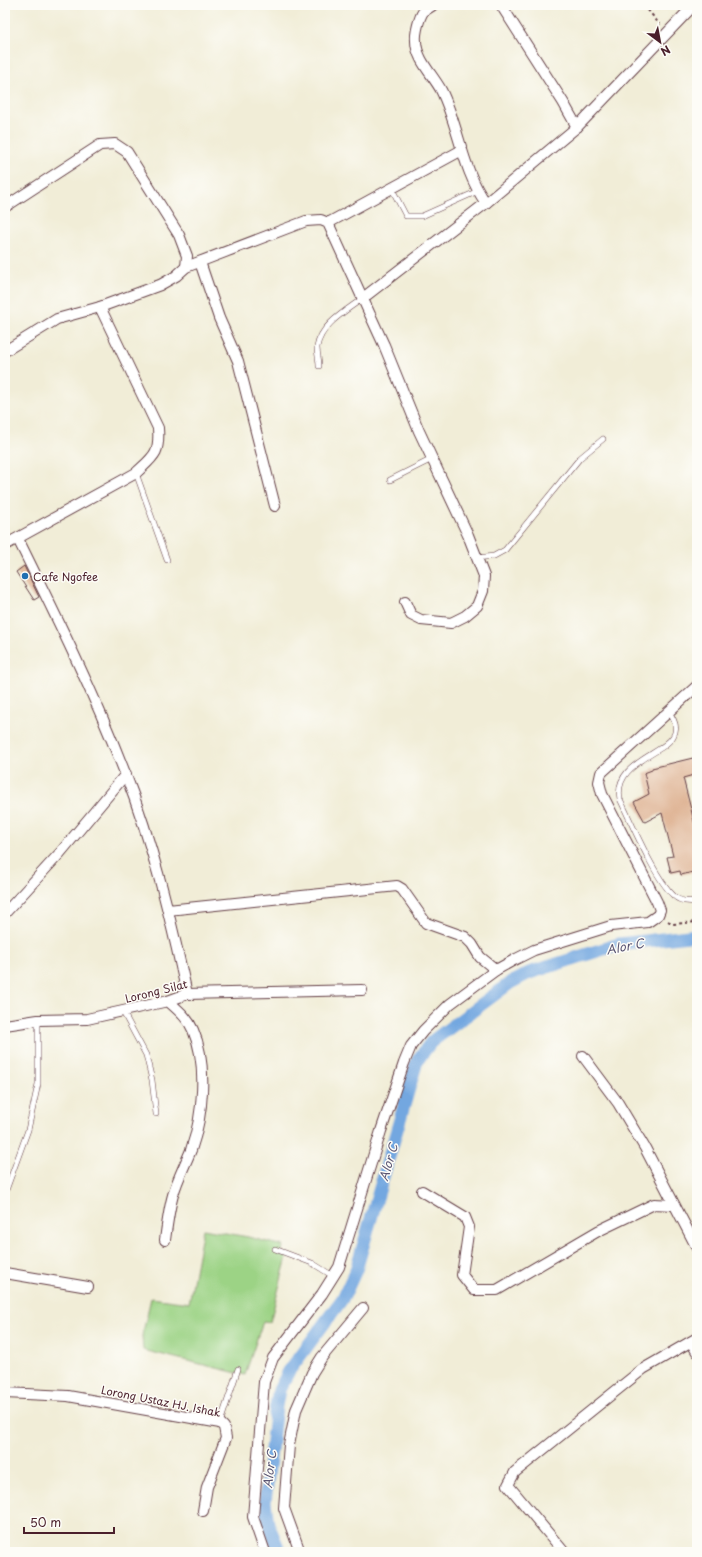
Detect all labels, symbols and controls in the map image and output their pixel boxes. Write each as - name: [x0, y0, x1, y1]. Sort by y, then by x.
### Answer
- north arrow: [640, 22, 680, 62]
- text: N: [657, 41, 674, 61]
- place label: Cafe Ngofee: [33, 568, 98, 585]
- marker: Cafe Ngofee: [20, 571, 30, 581]
- water label: Alor C: [605, 933, 647, 958]
- street label: Lorong Silat: [123, 975, 189, 1007]
- water label: Alor C: [374, 1140, 402, 1183]
- street label: Lorong Ustaz HJ. Ishak: [100, 1381, 223, 1421]
- water label: Alor C: [258, 1447, 280, 1489]
- scale bar: [24, 1509, 114, 1535]
- text: 50 m: [30, 1513, 61, 1531]

